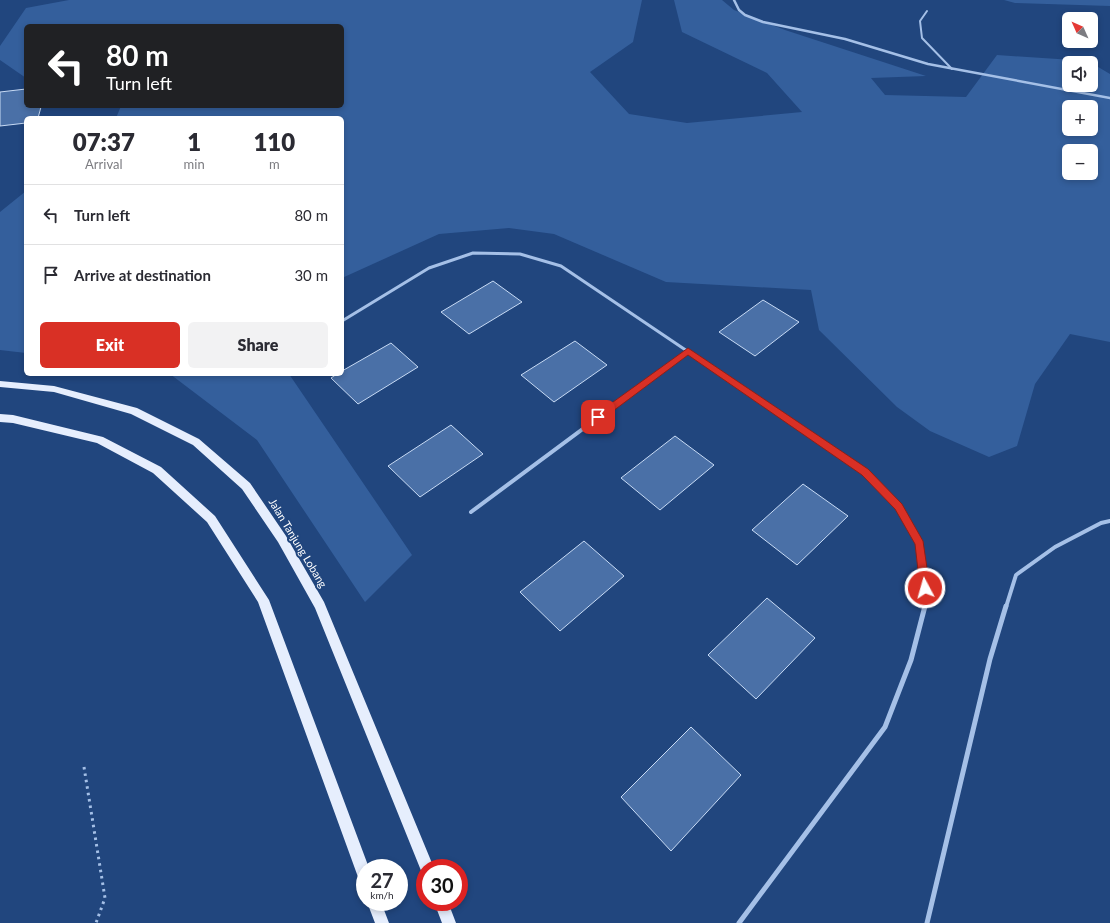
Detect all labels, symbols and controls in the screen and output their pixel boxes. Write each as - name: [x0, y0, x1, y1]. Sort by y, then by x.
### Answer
- north arrow: [1062, 12, 1098, 48]
- map controls: [1062, 12, 1098, 180]
- text: 80 m: [106, 38, 169, 72]
- icon: left: [40, 40, 92, 92]
- button: sound: [1062, 56, 1098, 92]
- text: Turn left: [106, 72, 172, 94]
- button: +: [1062, 100, 1098, 136]
- text: 07:37: [73, 127, 135, 156]
- text: 1: [187, 127, 201, 156]
- text: 110: [253, 127, 295, 156]
- button: −: [1062, 144, 1098, 180]
- text: Arrival: [85, 156, 123, 172]
- text: min: [184, 156, 205, 172]
- text: m: [269, 156, 280, 172]
- icon: left: [40, 204, 62, 226]
- text: Turn left: [74, 206, 130, 224]
- text: 80 m: [294, 206, 328, 224]
- icon: arrive: [40, 264, 62, 286]
- text: Arrive at destination: [74, 266, 211, 284]
- text: 30 m: [294, 266, 328, 284]
- button: Exit: [40, 322, 180, 368]
- button: Share: [188, 322, 328, 368]
- pin: [581, 400, 615, 434]
- icon: arrive: [587, 406, 609, 428]
- street label: Jalan Tanjung Lobang: [267, 496, 330, 590]
- position arrow: [904, 567, 946, 609]
- speed limit sign: 30: [416, 859, 468, 911]
- text: 27: [370, 868, 394, 892]
- text: km/h: [370, 889, 394, 901]

